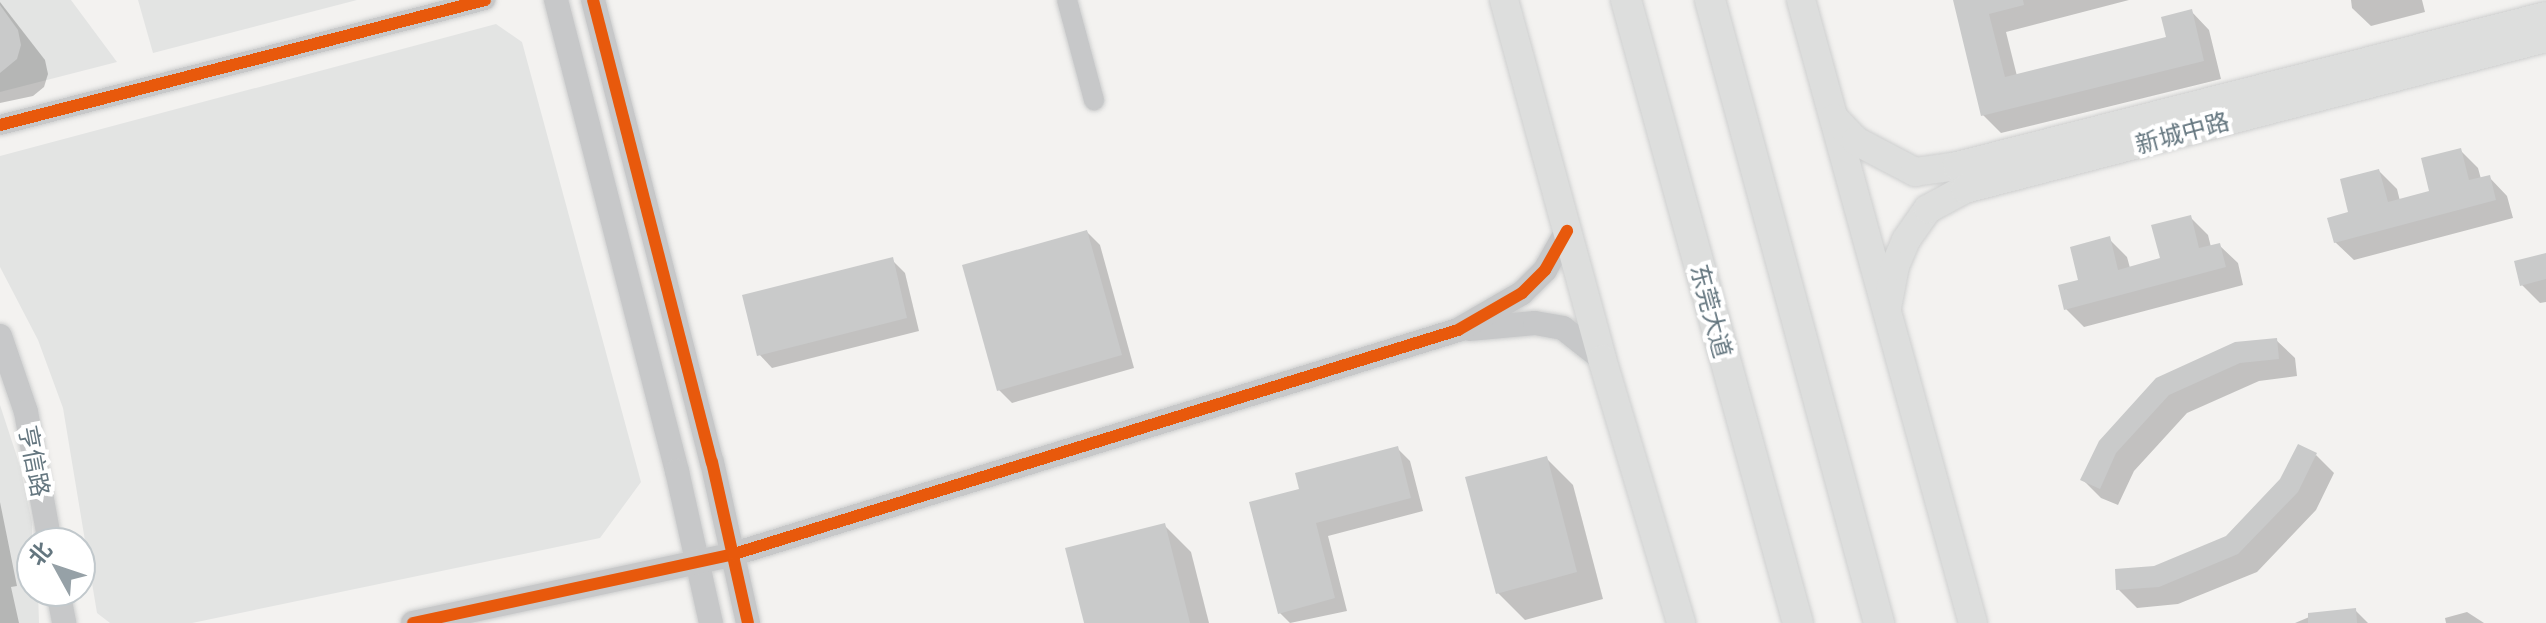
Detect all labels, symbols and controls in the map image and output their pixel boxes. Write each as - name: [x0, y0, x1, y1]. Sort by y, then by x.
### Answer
- street label: 新城中路: [2132, 106, 2232, 158]
- street label: 东莞大道: [1686, 261, 1738, 361]
- street label: 亨信路: [14, 423, 56, 499]
- north arrow: [16, 527, 96, 607]
- text: 北: [21, 535, 58, 571]

